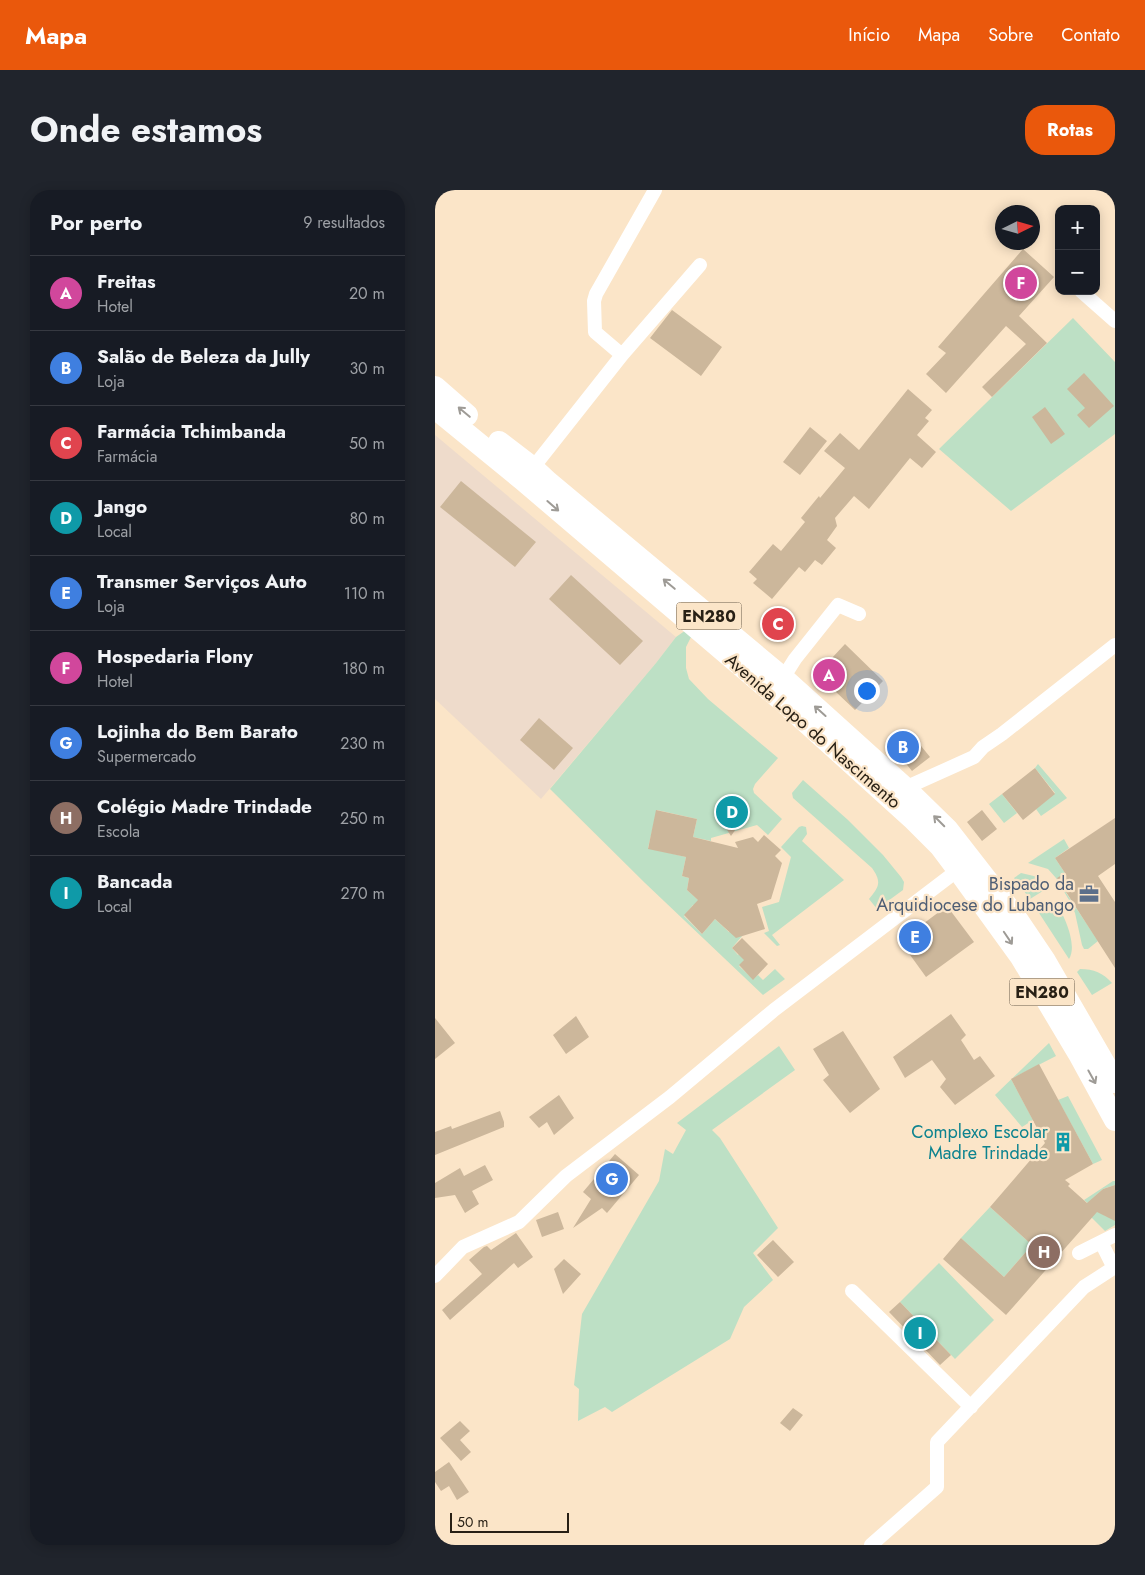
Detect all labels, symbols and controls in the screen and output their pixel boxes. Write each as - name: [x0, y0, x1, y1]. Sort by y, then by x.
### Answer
- text: Mapa: [25, 18, 87, 53]
- text: Início: [848, 22, 890, 48]
- text: Mapa: [918, 22, 960, 48]
- text: Sobre: [988, 22, 1033, 48]
- text: Contato: [1061, 22, 1120, 48]
- text: Onde estamos: [30, 105, 262, 155]
- button: Rotas: [1025, 105, 1115, 155]
- north arrow: [995, 205, 1040, 250]
- map controls: [1055, 205, 1100, 295]
- button: +: [1055, 205, 1100, 250]
- text: Por perto: [50, 208, 142, 238]
- text: 9 resultados: [303, 211, 385, 234]
- button: −: [1055, 250, 1100, 295]
- pin: F: [1005, 264, 1037, 302]
- text: Freitas: [97, 268, 156, 295]
- text: A: [60, 282, 72, 305]
- text: 20 m: [349, 282, 385, 305]
- text: Hotel: [97, 295, 133, 318]
- text: Salão de Beleza da Jully: [97, 343, 310, 370]
- text: B: [61, 357, 71, 380]
- text: 30 m: [349, 357, 385, 380]
- text: Loja: [97, 370, 125, 393]
- one-way arrow: [458, 406, 471, 418]
- text: Farmácia Tchimbanda: [97, 418, 286, 445]
- text: C: [60, 432, 72, 455]
- text: 50 m: [349, 432, 385, 455]
- text: Farmácia: [97, 445, 157, 468]
- text: Jango: [97, 493, 147, 520]
- one-way arrow: [546, 500, 559, 511]
- text: D: [60, 507, 72, 530]
- text: 80 m: [349, 507, 385, 530]
- text: Local: [97, 520, 132, 543]
- text: Transmer Serviços Auto: [97, 568, 307, 595]
- one-way arrow: [663, 578, 676, 589]
- text: E: [61, 582, 71, 605]
- text: 110 m: [344, 582, 385, 605]
- text: Loja: [97, 595, 125, 618]
- road number: EN280: [677, 602, 741, 630]
- pin: C: [762, 605, 794, 643]
- text: Hospedaria Flony: [97, 643, 253, 670]
- street label: Avenida Lopo do Nascimento: [721, 649, 905, 813]
- pin: A: [813, 656, 845, 694]
- text: F: [62, 657, 70, 680]
- text: 180 m: [342, 657, 385, 680]
- text: Hotel: [97, 670, 133, 693]
- your location: [854, 678, 880, 704]
- one-way arrow: [813, 706, 826, 717]
- text: Lojinha do Bem Barato: [97, 718, 298, 745]
- pin: B: [887, 728, 919, 766]
- text: G: [59, 732, 73, 755]
- text: 230 m: [340, 732, 385, 755]
- text: Supermercado: [97, 745, 196, 768]
- text: Colégio Madre Trindade: [97, 793, 312, 820]
- pin: D: [716, 793, 748, 831]
- text: H: [60, 807, 72, 830]
- text: 250 m: [340, 807, 385, 830]
- one-way arrow: [934, 816, 946, 828]
- text: Escola: [97, 820, 140, 843]
- text: Bancada: [97, 868, 172, 895]
- place label: Bispado da Arquidiocese do Lubango: [876, 871, 1074, 918]
- text: I: [63, 882, 69, 905]
- text: 270 m: [341, 882, 385, 905]
- office icon: Bispado da Arquidiocese do Lubango: [1078, 883, 1100, 905]
- text: Local: [97, 895, 132, 918]
- pin: E: [899, 918, 931, 956]
- one-way arrow: [1003, 931, 1013, 945]
- road number: EN280: [1009, 979, 1075, 1006]
- one-way arrow: [1087, 1069, 1097, 1084]
- place label: Complexo Escolar Madre Trindade: [911, 1119, 1049, 1166]
- building icon: Complexo Escolar Madre Trindade: [1052, 1131, 1074, 1153]
- pin: G: [596, 1160, 628, 1198]
- pin: H: [1028, 1233, 1060, 1271]
- pin: I: [904, 1314, 936, 1352]
- scale bar: [450, 1510, 569, 1533]
- text: 50 m: [457, 1512, 488, 1532]

